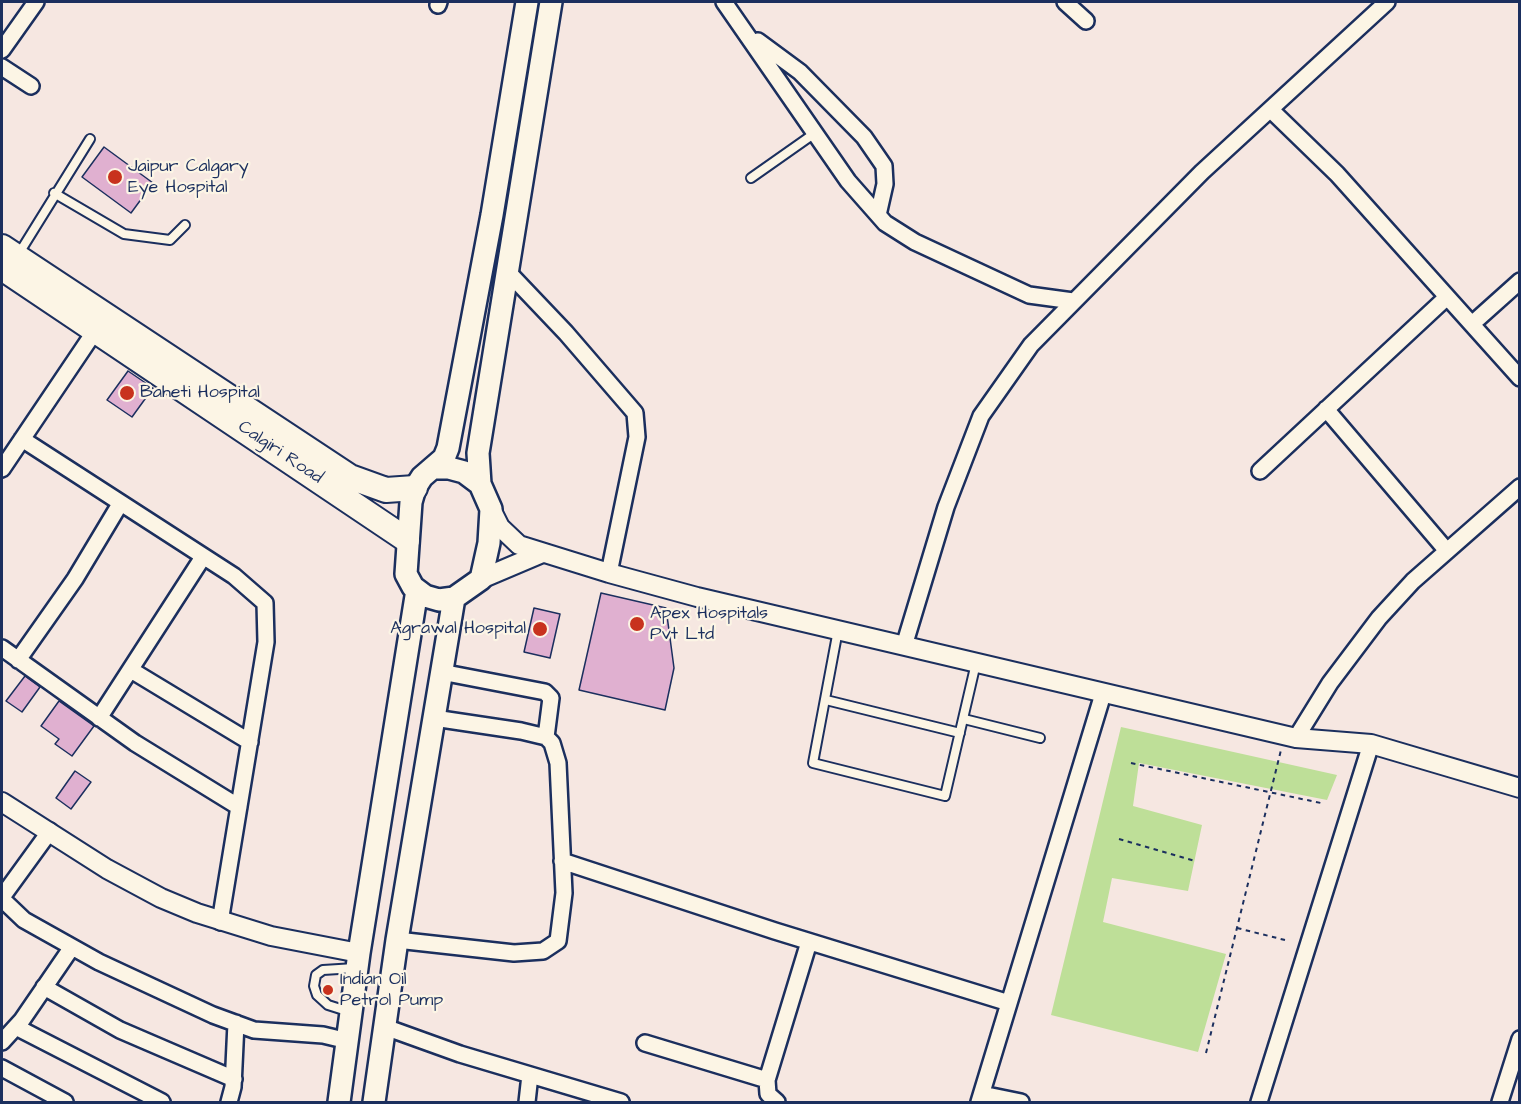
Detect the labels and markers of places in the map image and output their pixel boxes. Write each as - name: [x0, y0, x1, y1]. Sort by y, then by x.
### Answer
- place label: Jaipur Calgary Eye Hospital: [128, 156, 249, 198]
- marker: Jaipur Calgary Eye Hospital: [106, 168, 124, 186]
- place label: Baheti Hospital: [140, 382, 260, 404]
- marker: Baheti Hospital: [118, 384, 136, 402]
- place label: Apex Hospitals Pvt Ltd: [650, 603, 768, 646]
- marker: Apex Hospitals Pvt Ltd: [628, 615, 646, 633]
- place label: Agrawal Hospital: [390, 618, 526, 640]
- marker: Agrawal Hospital: [531, 620, 549, 638]
- place label: Indian Oil Petrol Pump: [340, 969, 443, 1012]
- marker: Indian Oil Petrol Pump: [321, 983, 335, 997]

